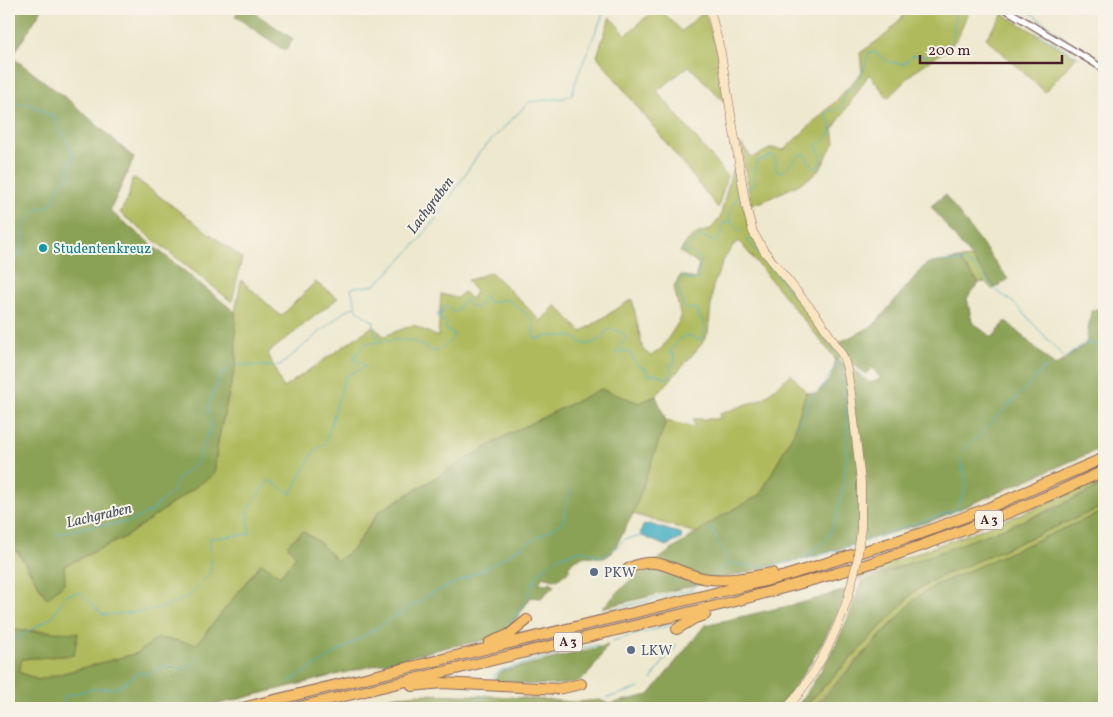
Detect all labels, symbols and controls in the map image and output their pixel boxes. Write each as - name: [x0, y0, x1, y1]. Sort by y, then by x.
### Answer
- scale bar: [920, 32, 1063, 64]
- text: 200 m: [928, 41, 971, 62]
- water label: Lachgraben: [403, 173, 460, 239]
- place label: Studentenkreuz: [53, 240, 151, 259]
- marker: Studentenkreuz: [37, 242, 49, 254]
- water label: Lachgraben: [64, 499, 134, 534]
- road number: A 3: [975, 510, 1003, 530]
- place label: PKW: [604, 564, 636, 583]
- marker: PKW: [588, 566, 600, 578]
- road number: A 3: [554, 632, 582, 652]
- place label: LKW: [641, 642, 672, 661]
- marker: LKW: [625, 644, 637, 656]

